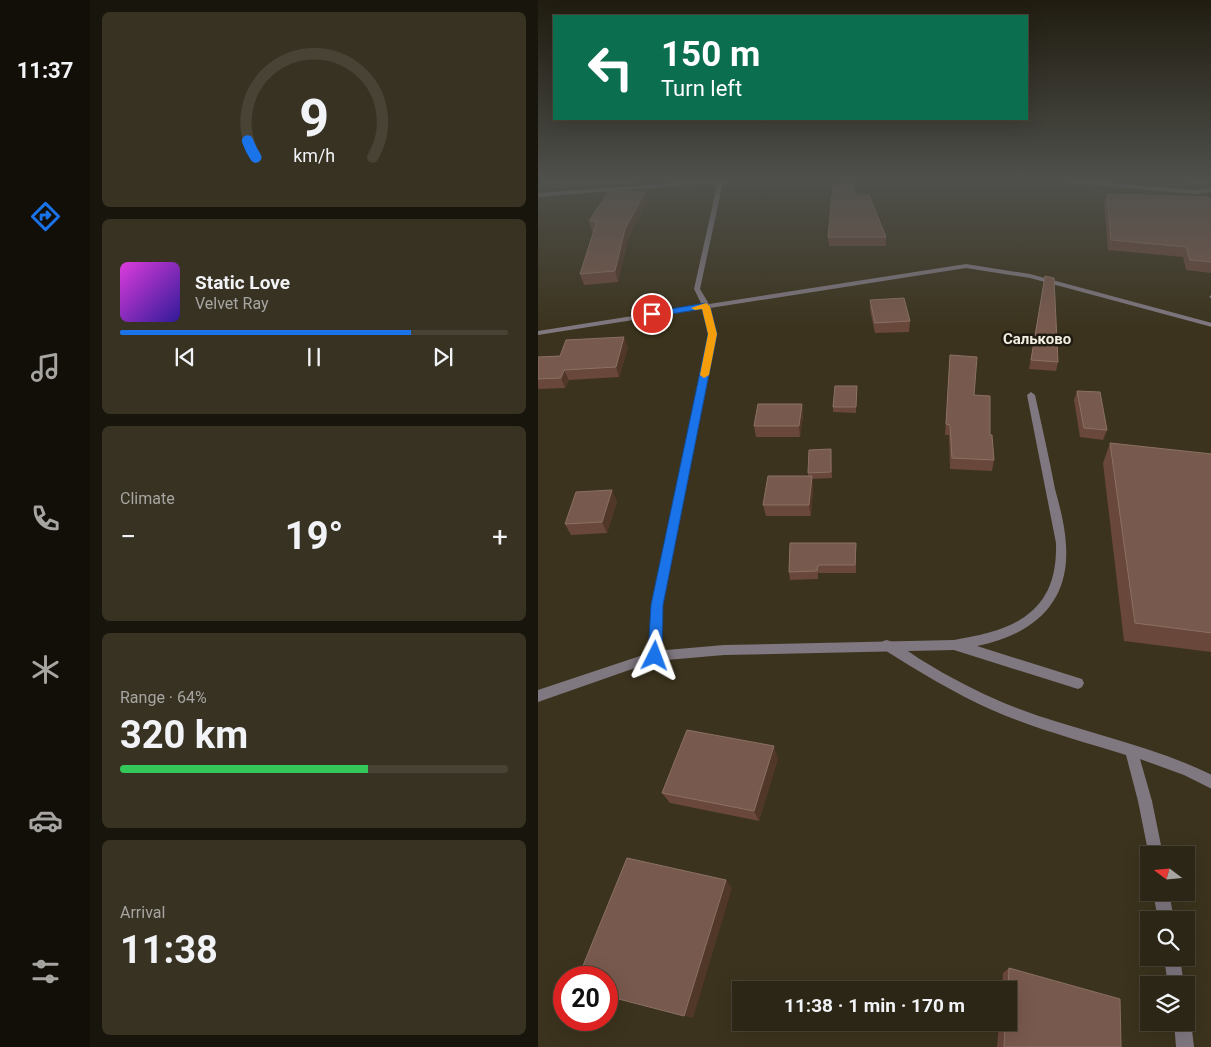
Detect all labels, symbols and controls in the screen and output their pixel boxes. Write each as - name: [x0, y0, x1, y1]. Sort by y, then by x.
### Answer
- text: 150 m: [661, 34, 760, 75]
- icon: left: [578, 35, 643, 100]
- text: 11:37: [17, 58, 73, 83]
- text: Turn left: [661, 76, 742, 101]
- text: 9: [299, 88, 329, 149]
- text: km/h: [293, 145, 335, 166]
- icon: directions: [28, 199, 63, 234]
- text: Static Love: [195, 271, 290, 294]
- pin: [631, 293, 673, 335]
- text: Velvet Ray: [195, 294, 269, 313]
- icon: arrive: [638, 300, 666, 328]
- district label: Сальково: [1003, 330, 1071, 348]
- icon: previous: [171, 343, 199, 371]
- icon: pause: [300, 343, 328, 371]
- icon: next: [429, 343, 457, 371]
- icon: music: [28, 350, 63, 385]
- text: Climate: [120, 489, 175, 508]
- icon: phone: [28, 501, 63, 536]
- text: 19°: [285, 514, 343, 558]
- text: −: [120, 520, 136, 553]
- text: +: [492, 520, 508, 553]
- position arrow: [628, 629, 680, 681]
- icon: climate: [28, 652, 63, 687]
- text: Range · 64%: [120, 688, 207, 707]
- text: 320 km: [120, 713, 248, 757]
- icon: car: [28, 803, 63, 838]
- north arrow: [1140, 846, 1196, 901]
- map controls: [1140, 846, 1195, 1031]
- text: Arrival: [120, 903, 165, 922]
- button: search: [1140, 911, 1195, 966]
- text: 11:38: [120, 928, 218, 972]
- icon: filters: [28, 954, 63, 989]
- speed limit sign: 20: [553, 966, 618, 1031]
- button: layers: [1140, 976, 1195, 1031]
- text: 11:38 · 1 min · 170 m: [784, 994, 965, 1017]

